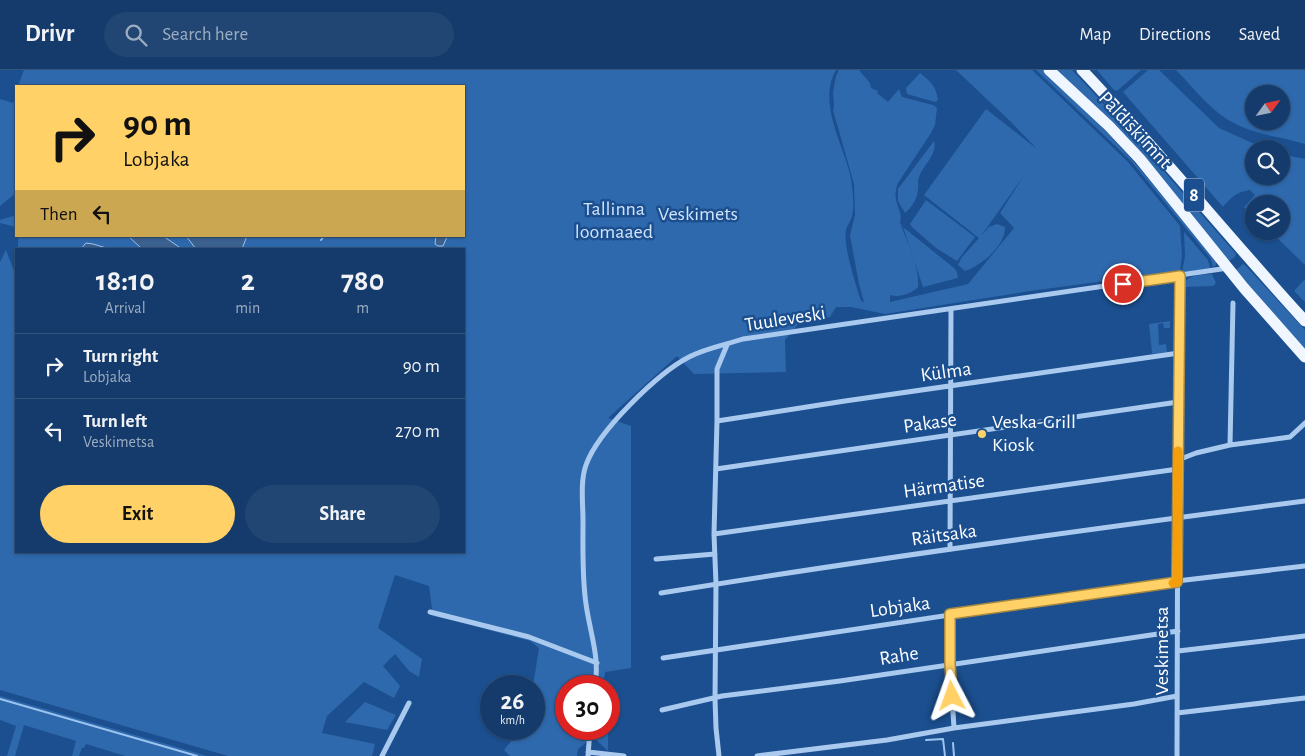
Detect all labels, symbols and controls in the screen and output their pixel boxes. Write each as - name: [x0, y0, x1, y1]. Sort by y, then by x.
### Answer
- search box: [104, 12, 454, 57]
- icon: search: [122, 21, 150, 49]
- text: Drivr: [25, 22, 74, 46]
- text: Search here: [162, 25, 248, 44]
- text: Map: [1080, 26, 1111, 44]
- text: Directions: [1139, 26, 1211, 44]
- text: Saved: [1239, 26, 1280, 44]
- north arrow: [1245, 85, 1290, 130]
- map controls: [1245, 85, 1290, 240]
- street label: Paldiski mnt: [1095, 88, 1176, 173]
- icon: right: [40, 105, 105, 170]
- text: 90 m: [123, 107, 192, 142]
- button: search: [1245, 140, 1290, 185]
- text: Lobjaka: [123, 148, 190, 170]
- road number: 8: [1184, 178, 1204, 212]
- button: layers: [1245, 195, 1290, 240]
- park label: Tallinna loomaaed: [575, 199, 653, 242]
- icon: left: [88, 200, 116, 228]
- park label: Veskimets: [658, 204, 738, 224]
- text: Then: [40, 205, 78, 224]
- pin: [1102, 263, 1144, 305]
- text: 18:10: [96, 266, 155, 296]
- text: 2: [241, 266, 255, 296]
- text: 780: [341, 266, 384, 296]
- icon: arrive: [1109, 270, 1137, 298]
- text: Arrival: [105, 300, 146, 316]
- text: min: [235, 300, 260, 316]
- text: m: [356, 300, 369, 316]
- street label: Tuuleveski: [743, 303, 827, 335]
- text: Turn right: [83, 347, 158, 366]
- icon: right: [40, 352, 68, 380]
- text: 90 m: [403, 357, 440, 376]
- street label: Külma: [919, 359, 973, 385]
- text: Lobjaka: [83, 369, 132, 385]
- street label: Pakase: [902, 409, 958, 437]
- text: Turn left: [83, 412, 147, 431]
- place label: Veska-Grill Kiosk: [992, 412, 1076, 455]
- icon: left: [40, 417, 68, 445]
- text: 270 m: [395, 422, 440, 441]
- marker: Veska-Grill Kiosk: [976, 428, 988, 440]
- text: Veskimetsa: [83, 434, 154, 450]
- street label: Härmatise: [902, 470, 986, 502]
- button: Exit: [40, 485, 235, 543]
- button: Share: [245, 485, 440, 543]
- street label: Räitsaka: [910, 521, 978, 549]
- street label: Lobjaka: [869, 593, 931, 621]
- street label: Veskimetsa: [1152, 606, 1172, 696]
- street label: Rahe: [878, 643, 920, 669]
- position arrow: [925, 669, 977, 721]
- speed limit sign: 30: [555, 675, 620, 740]
- text: 26: [501, 689, 524, 714]
- text: km/h: [500, 714, 525, 726]

